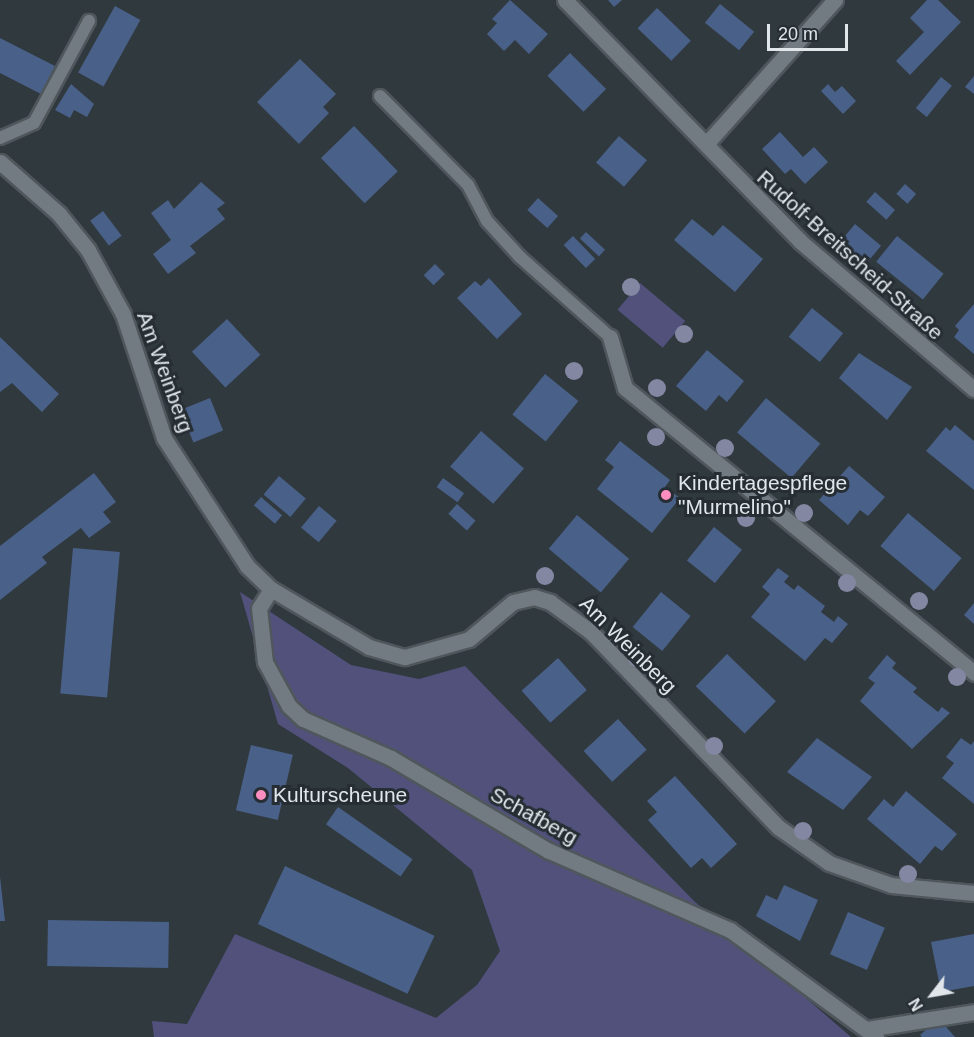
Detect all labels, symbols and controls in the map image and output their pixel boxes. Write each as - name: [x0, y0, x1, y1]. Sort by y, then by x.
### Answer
- scale bar: [770, 12, 851, 50]
- text: 20 m: [778, 24, 818, 44]
- street label: Rudolf-Breitscheid-Straße: [752, 165, 948, 345]
- street label: Am Weinberg: [131, 308, 199, 436]
- place label: Kindertagespflege "Murmelino": [678, 470, 847, 520]
- marker: Kindertagespflege "Murmelino": [659, 488, 673, 502]
- street label: Am Weinberg: [574, 591, 682, 699]
- place label: Kulturscheune: [273, 782, 407, 808]
- street label: Schafberg: [486, 782, 582, 850]
- marker: Kulturscheune: [254, 788, 268, 802]
- north arrow: [902, 965, 962, 1025]
- text: N: [906, 995, 926, 1014]

